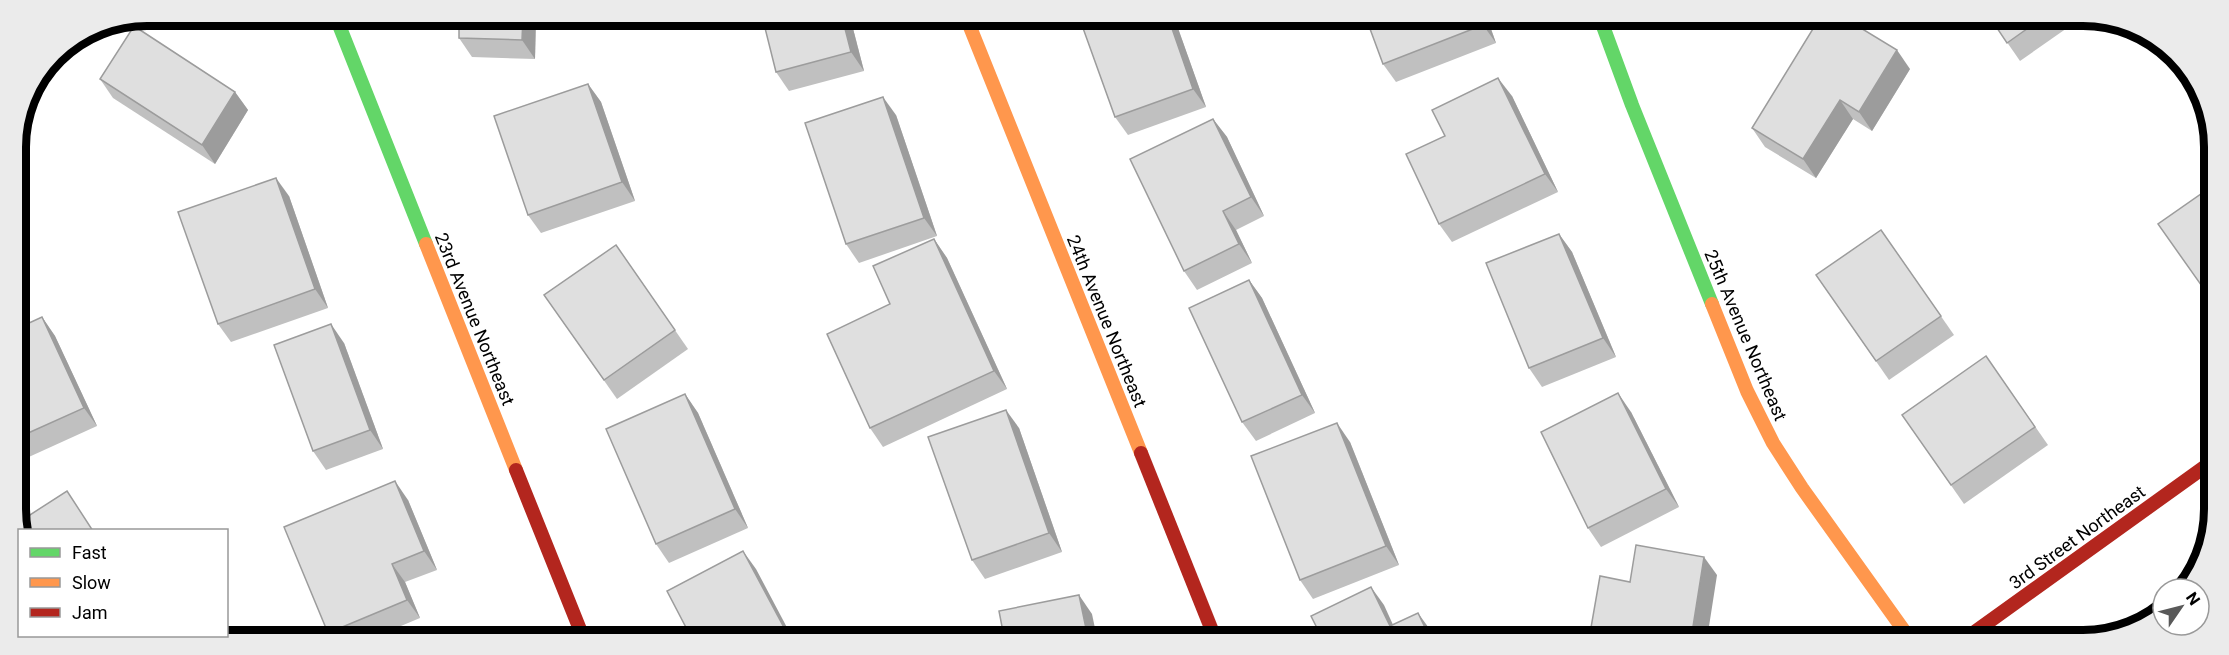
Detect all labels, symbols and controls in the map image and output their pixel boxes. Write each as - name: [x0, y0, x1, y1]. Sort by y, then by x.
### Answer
- street label: 23rd Avenue Northeast: [431, 230, 519, 408]
- street label: 24th Avenue Northeast: [1063, 232, 1151, 410]
- street label: 25th Avenue Northeast: [1700, 246, 1792, 424]
- street label: 3rd Street Northeast: [2005, 481, 2149, 593]
- legend: [18, 529, 228, 637]
- text: Fast: [72, 542, 107, 563]
- text: Slow: [72, 572, 111, 593]
- north arrow: [2151, 577, 2211, 637]
- text: N: [2182, 589, 2204, 609]
- text: Jam: [72, 602, 108, 623]

